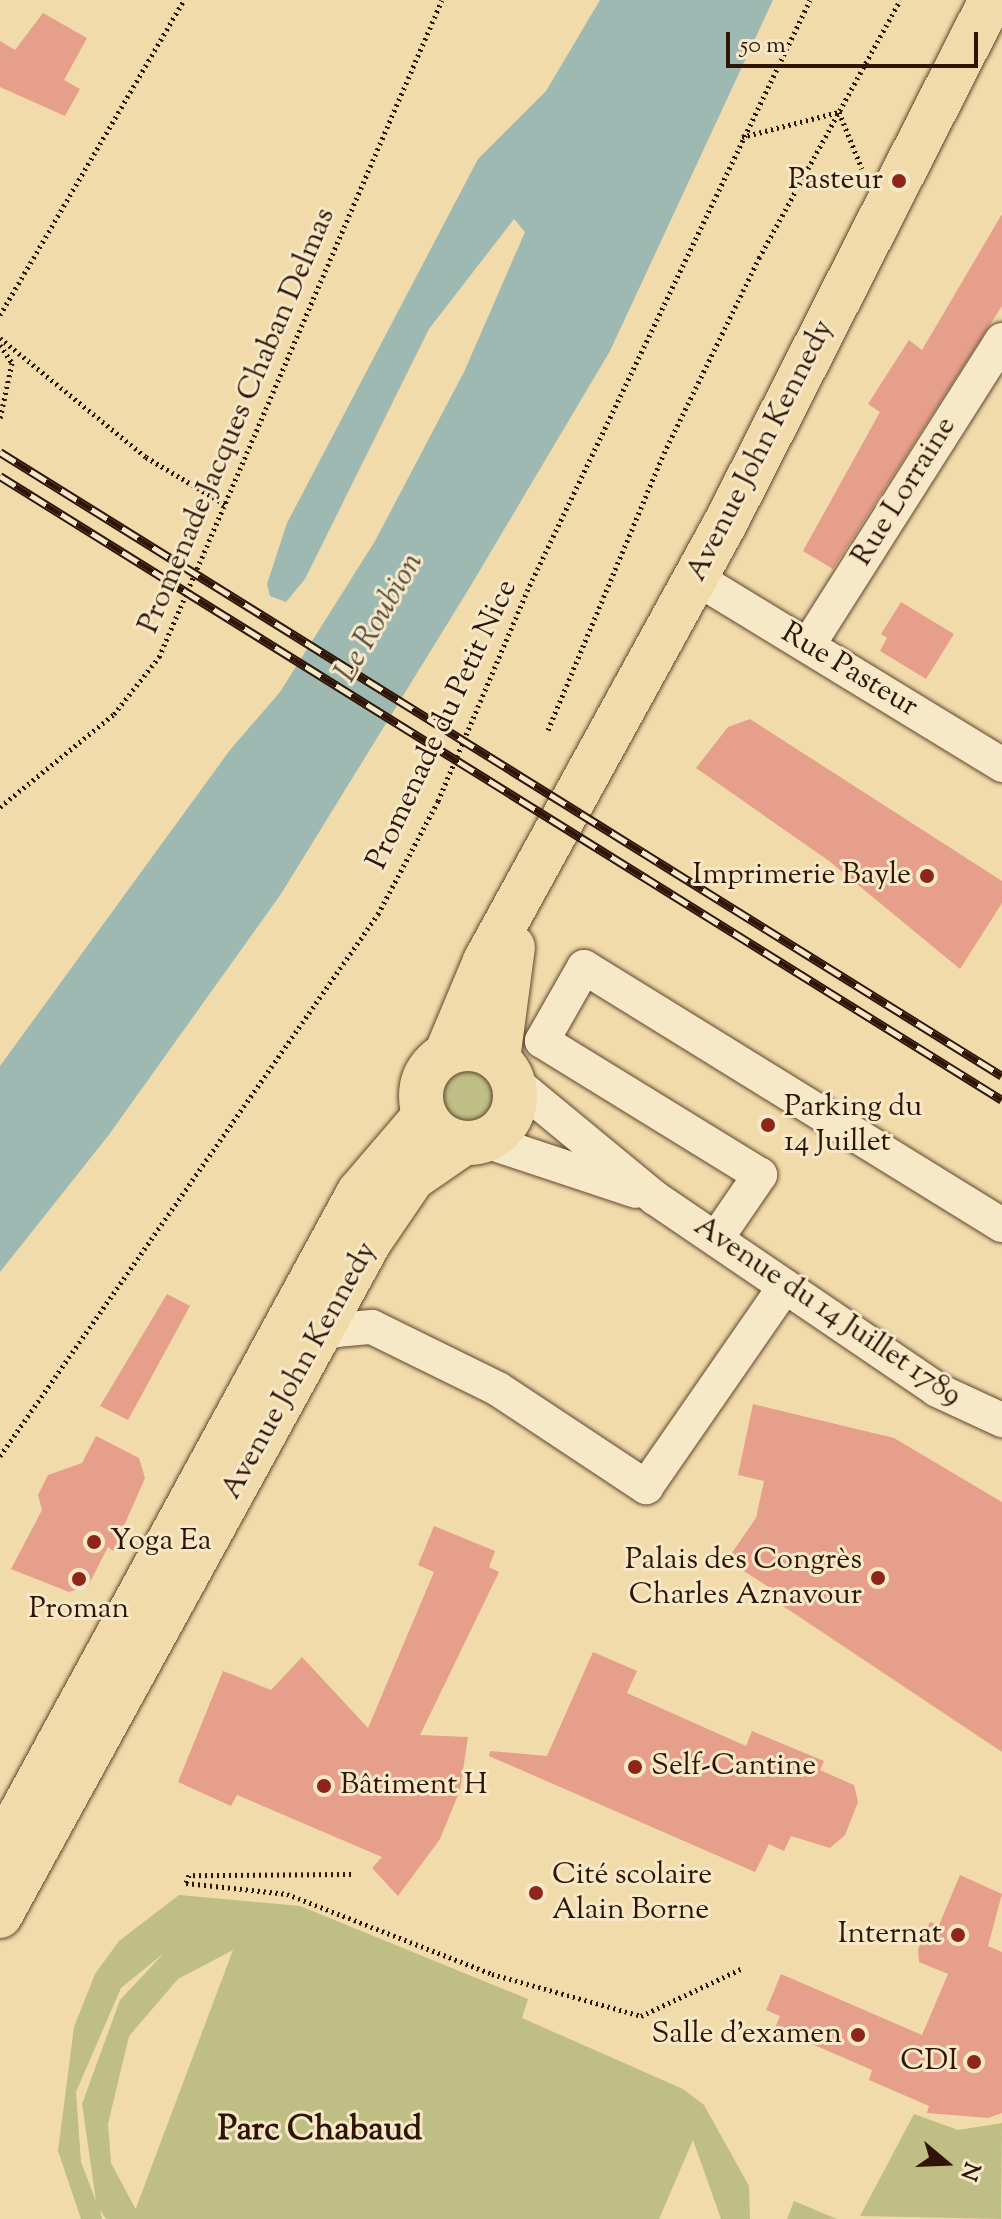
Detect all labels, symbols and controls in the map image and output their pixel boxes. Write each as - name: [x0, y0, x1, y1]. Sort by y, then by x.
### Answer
- scale bar: [730, 16, 982, 66]
- text: 50 m: [740, 29, 786, 63]
- place label: Pasteur: [788, 163, 883, 199]
- marker: Pasteur: [890, 172, 908, 190]
- street label: Promenade Jacques Chaban Delmas: [132, 203, 344, 639]
- street label: Avenue John Kennedy: [679, 314, 843, 588]
- street label: Rue Lorraine: [845, 411, 965, 573]
- water label: Le Roubion: [327, 546, 433, 690]
- street label: Promenade du Petit Nice: [360, 574, 526, 876]
- street label: Rue Pasteur: [774, 616, 924, 726]
- place label: Imprimerie Bayle: [693, 858, 911, 894]
- marker: Imprimerie Bayle: [918, 867, 936, 885]
- place label: Parking du 14 Juillet: [784, 1090, 922, 1160]
- marker: Parking du 14 Juillet: [759, 1116, 777, 1134]
- street label: Avenue du 14 Juillet 1789: [686, 1209, 968, 1415]
- street label: Avenue John Kennedy: [214, 1236, 386, 1506]
- place label: Yoga Ea: [110, 1524, 212, 1560]
- marker: Yoga Ea: [85, 1533, 103, 1551]
- place label: Palais des Congrès Charles Aznavour: [625, 1543, 862, 1614]
- marker: Palais des Congrès Charles Aznavour: [869, 1569, 887, 1587]
- marker: Proman: [70, 1570, 88, 1588]
- place label: Proman: [29, 1592, 129, 1628]
- place label: Self-Cantine: [651, 1749, 816, 1785]
- marker: Self-Cantine: [626, 1758, 644, 1776]
- place label: Bâtiment H: [340, 1768, 488, 1804]
- marker: Bâtiment H: [315, 1777, 333, 1795]
- place label: Cité scolaire Alain Borne: [552, 1858, 712, 1928]
- marker: Cité scolaire Alain Borne: [527, 1884, 545, 1902]
- place label: Internat: [838, 1917, 942, 1953]
- marker: Internat: [949, 1926, 967, 1944]
- place label: Salle d'examen: [651, 2017, 842, 2053]
- marker: Salle d'examen: [849, 2026, 867, 2044]
- place label: CDI: [900, 2044, 958, 2080]
- marker: CDI: [965, 2053, 983, 2071]
- district label: Parc Chabaud: [218, 2111, 422, 2151]
- north arrow: [906, 2123, 986, 2203]
- text: N: [951, 2157, 987, 2184]

